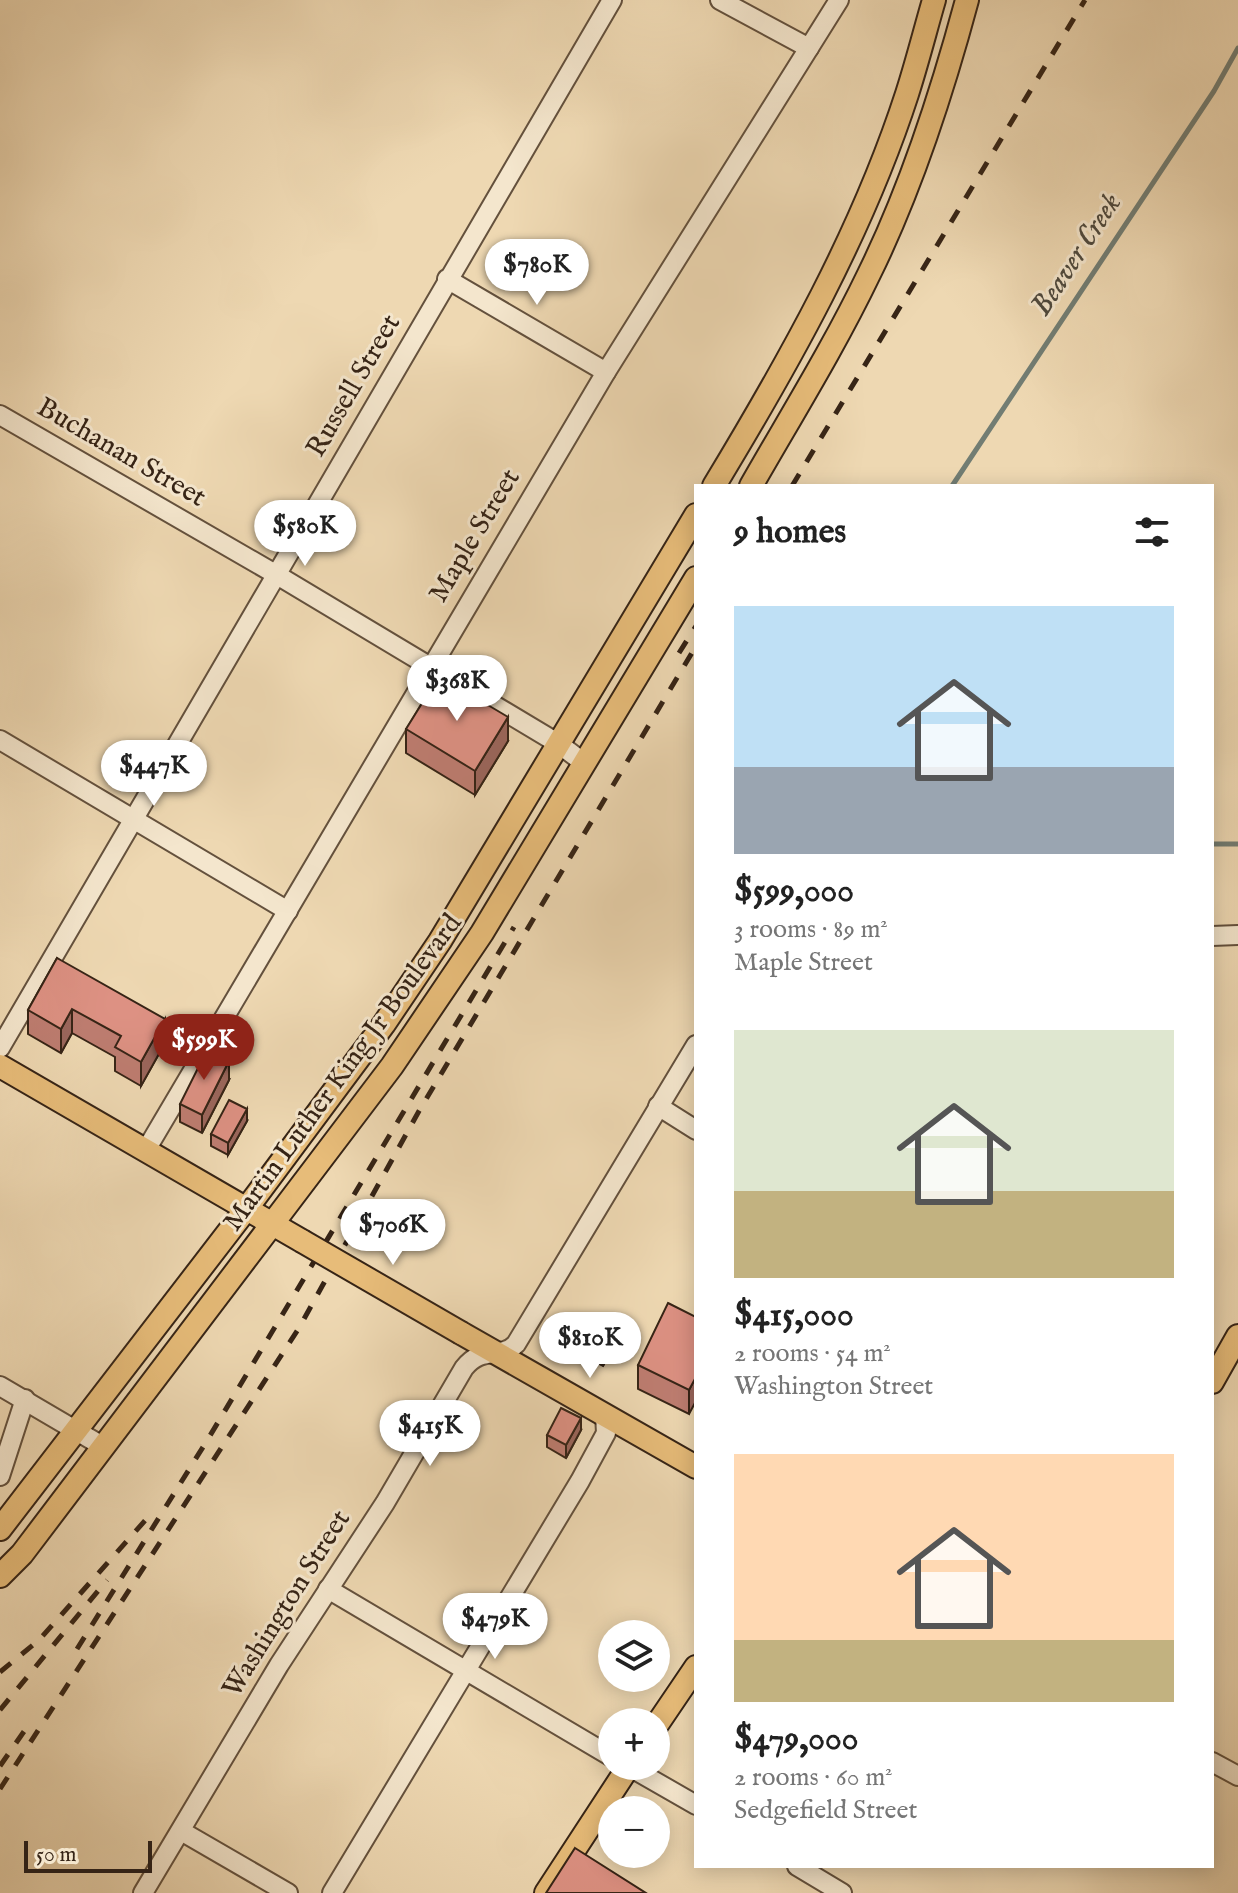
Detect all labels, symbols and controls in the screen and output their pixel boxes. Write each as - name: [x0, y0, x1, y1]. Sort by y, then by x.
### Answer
- water label: Beaver Creek: [1023, 186, 1131, 324]
- pin: $780K: [481, 239, 593, 307]
- text: $780K: [503, 248, 571, 281]
- street label: Russell Street: [299, 308, 409, 464]
- street label: Buchanan Street: [30, 390, 212, 516]
- street label: Maple Street: [421, 463, 529, 609]
- pin: $580K: [249, 500, 361, 568]
- text: $580K: [272, 509, 338, 542]
- icon: filters: [1130, 510, 1174, 554]
- text: 9 homes: [734, 511, 846, 554]
- pin: $368K: [401, 655, 513, 723]
- icon: home: [882, 658, 1026, 802]
- text: $368K: [425, 664, 489, 697]
- pin: $447K: [98, 740, 210, 808]
- text: $447K: [119, 749, 189, 782]
- text: $599,000: [734, 870, 854, 913]
- street label: Martin Luther King Jr Boulevard: [216, 907, 470, 1239]
- text: 3 rooms · 89 m²: [734, 913, 888, 946]
- text: Maple Street: [734, 946, 873, 979]
- pin: $599K: [148, 1014, 260, 1082]
- text: $599K: [171, 1023, 237, 1056]
- icon: home: [882, 1082, 1026, 1226]
- pin: $706K: [337, 1199, 449, 1267]
- text: $706K: [358, 1208, 428, 1241]
- text: $415,000: [734, 1294, 854, 1337]
- pin: $810K: [534, 1312, 646, 1380]
- text: $810K: [557, 1321, 623, 1354]
- text: 2 rooms · 54 m²: [734, 1337, 891, 1370]
- text: Washington Street: [734, 1370, 933, 1403]
- pin: $415K: [374, 1400, 486, 1468]
- text: $415K: [397, 1409, 463, 1442]
- street label: Washington Street: [215, 1503, 359, 1704]
- icon: home: [882, 1506, 1026, 1650]
- pin: $479K: [439, 1593, 551, 1661]
- text: $479K: [461, 1602, 529, 1635]
- map controls: [598, 1620, 670, 1868]
- button: layers: [598, 1620, 670, 1692]
- button: +: [598, 1708, 670, 1780]
- text: $479,000: [734, 1718, 858, 1761]
- text: 2 rooms · 60 m²: [734, 1761, 893, 1794]
- text: Sedgefield Street: [734, 1794, 917, 1827]
- button: −: [598, 1796, 670, 1868]
- scale bar: [24, 1837, 152, 1873]
- text: 50 m: [36, 1841, 77, 1869]

